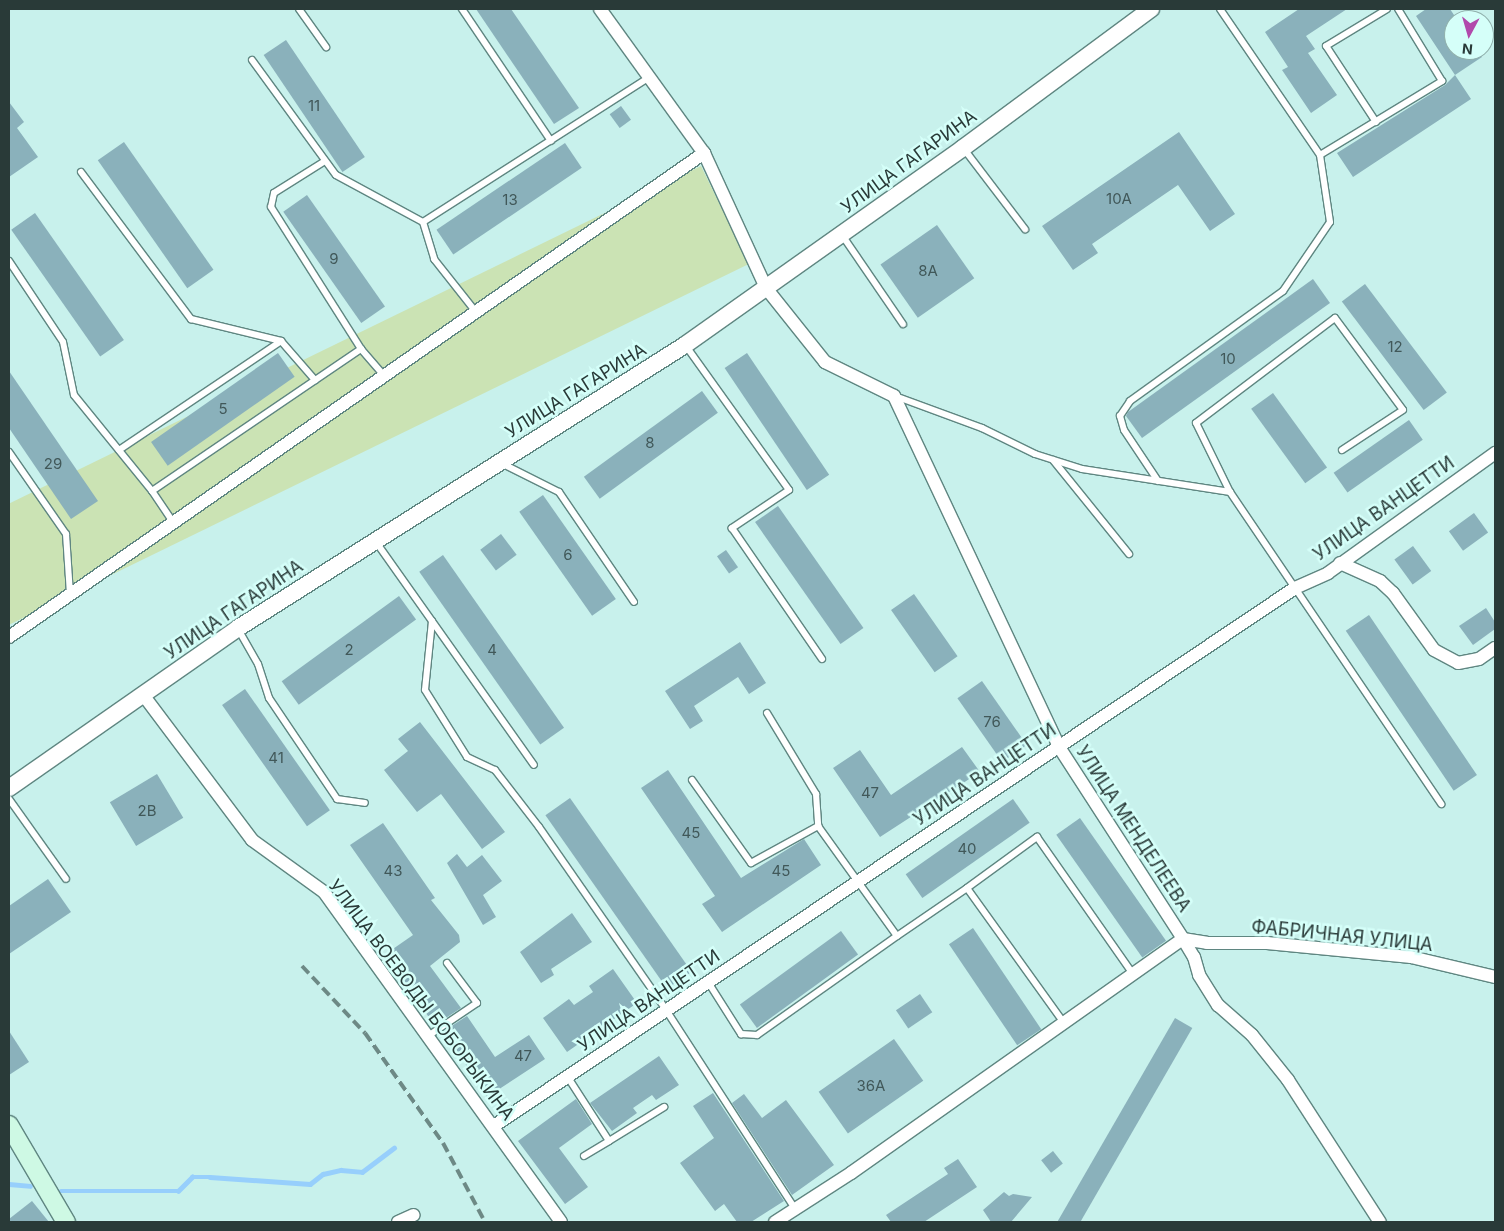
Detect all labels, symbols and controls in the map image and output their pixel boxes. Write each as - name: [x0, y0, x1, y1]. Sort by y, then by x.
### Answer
- north arrow: [1444, 10, 1494, 60]
- text: N: [1461, 40, 1474, 58]
- house number: 11: [308, 97, 320, 115]
- street label: УЛИЦА ГАГАРИНА: [837, 106, 981, 218]
- house number: 10А: [1106, 190, 1132, 208]
- house number: 13: [502, 191, 518, 209]
- house number: 9: [329, 250, 339, 268]
- house number: 8А: [918, 262, 938, 280]
- house number: 12: [1387, 338, 1403, 356]
- street label: УЛИЦА ГАГАРИНА: [501, 339, 651, 443]
- house number: 10: [1220, 350, 1236, 368]
- house number: 5: [218, 400, 228, 418]
- house number: 8: [645, 434, 655, 452]
- street label: УЛИЦА ВАНЦЕТТИ: [1309, 452, 1459, 566]
- house number: 29: [44, 455, 62, 473]
- house number: 6: [563, 546, 573, 564]
- street label: УЛИЦА ГАГАРИНА: [161, 556, 307, 664]
- house number: 2: [344, 641, 354, 659]
- house number: 4: [487, 641, 497, 659]
- house number: 76: [983, 713, 1001, 731]
- street label: УЛИЦА ВАНЦЕТТИ: [910, 719, 1060, 831]
- street label: УЛИЦА МЕНДЕЛЕЕВА: [1071, 742, 1195, 916]
- house number: 41: [268, 749, 284, 767]
- house number: 47: [861, 784, 879, 802]
- house number: 2В: [138, 802, 156, 820]
- house number: 45: [682, 824, 700, 842]
- house number: 40: [957, 840, 977, 858]
- house number: 43: [384, 862, 402, 880]
- house number: 45: [772, 862, 790, 880]
- street label: УЛИЦА ВОЕВОДЫ БОБОРЫКИНА: [323, 875, 519, 1125]
- street label: ФАБРИЧНАЯ УЛИЦА: [1250, 916, 1434, 956]
- street label: УЛИЦА ВАНЦЕТТИ: [574, 945, 724, 1057]
- house number: 47: [514, 1047, 532, 1065]
- house number: 36А: [857, 1077, 885, 1095]

